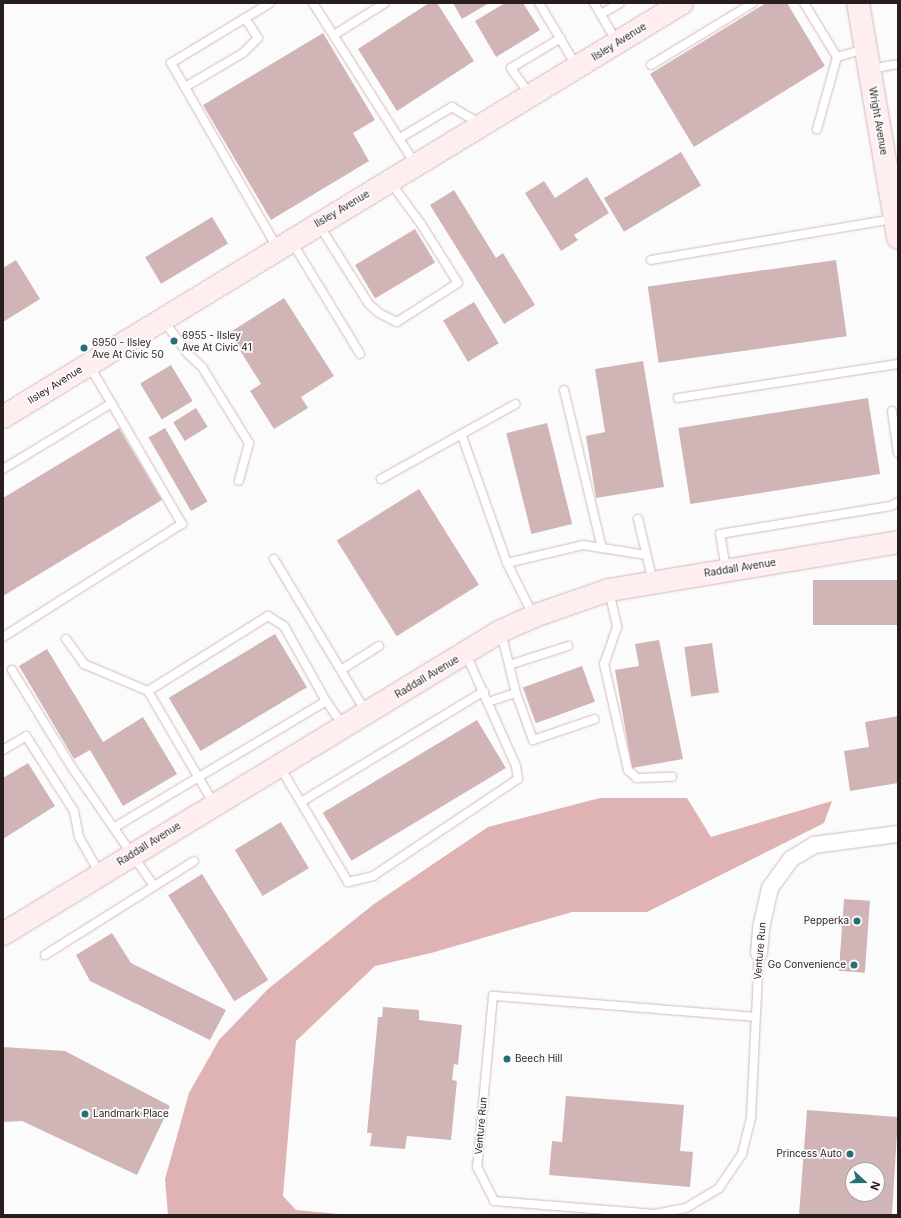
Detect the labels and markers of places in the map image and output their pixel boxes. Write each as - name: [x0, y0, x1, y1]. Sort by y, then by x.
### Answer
- place label: 6955 - Ilsley Ave At Civic 41: [182, 329, 252, 352]
- place label: 6950 - Ilsley Ave At Civic 50: [92, 336, 164, 360]
- marker: 6955 - Ilsley Ave At Civic 41: [169, 336, 179, 346]
- marker: 6950 - Ilsley Ave At Civic 50: [79, 343, 89, 353]
- place label: Pepperka: [804, 915, 849, 927]
- marker: Pepperka: [852, 916, 862, 926]
- place label: Go Convenience: [768, 959, 846, 971]
- marker: Go Convenience: [849, 960, 859, 970]
- place label: Beech Hill: [515, 1053, 562, 1065]
- marker: Beech Hill: [502, 1054, 512, 1064]
- place label: Landmark Place: [93, 1108, 169, 1120]
- marker: Landmark Place: [80, 1109, 90, 1119]
- place label: Princess Auto: [776, 1148, 842, 1160]
- marker: Princess Auto: [845, 1149, 855, 1159]

